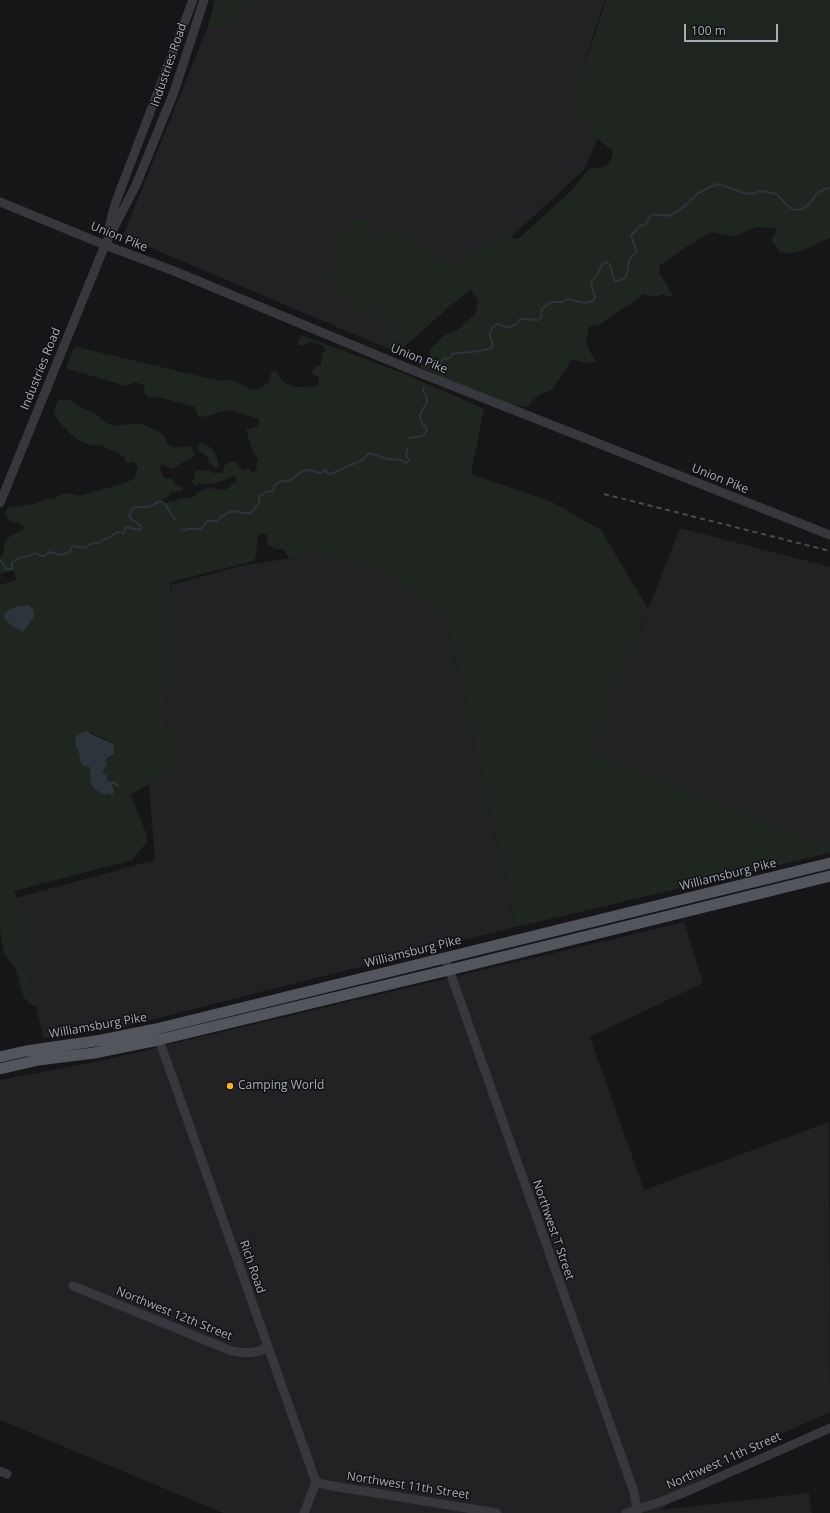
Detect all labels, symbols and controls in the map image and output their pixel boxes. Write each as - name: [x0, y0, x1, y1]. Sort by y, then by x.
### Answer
- scale bar: [686, 16, 780, 42]
- street label: Industries Road: [148, 21, 190, 109]
- text: 100 m: [691, 22, 726, 39]
- street label: Union Pike: [88, 219, 150, 255]
- street label: Industries Road: [18, 326, 64, 412]
- street label: Union Pike: [388, 341, 450, 377]
- street label: Union Pike: [689, 461, 751, 497]
- street label: Williamsburg Pike: [678, 856, 778, 894]
- street label: Williamsburg Pike: [363, 933, 463, 971]
- street label: Williamsburg Pike: [48, 1010, 148, 1042]
- place label: Camping World: [238, 1079, 324, 1093]
- marker: Camping World: [225, 1081, 235, 1091]
- street label: Northwest T Street: [529, 1178, 577, 1282]
- street label: Rich Road: [236, 1239, 268, 1295]
- street label: Northwest 12th Street: [114, 1284, 234, 1344]
- street label: Northwest 11th Street: [664, 1429, 784, 1493]
- street label: Northwest 11th Street: [346, 1469, 470, 1503]

